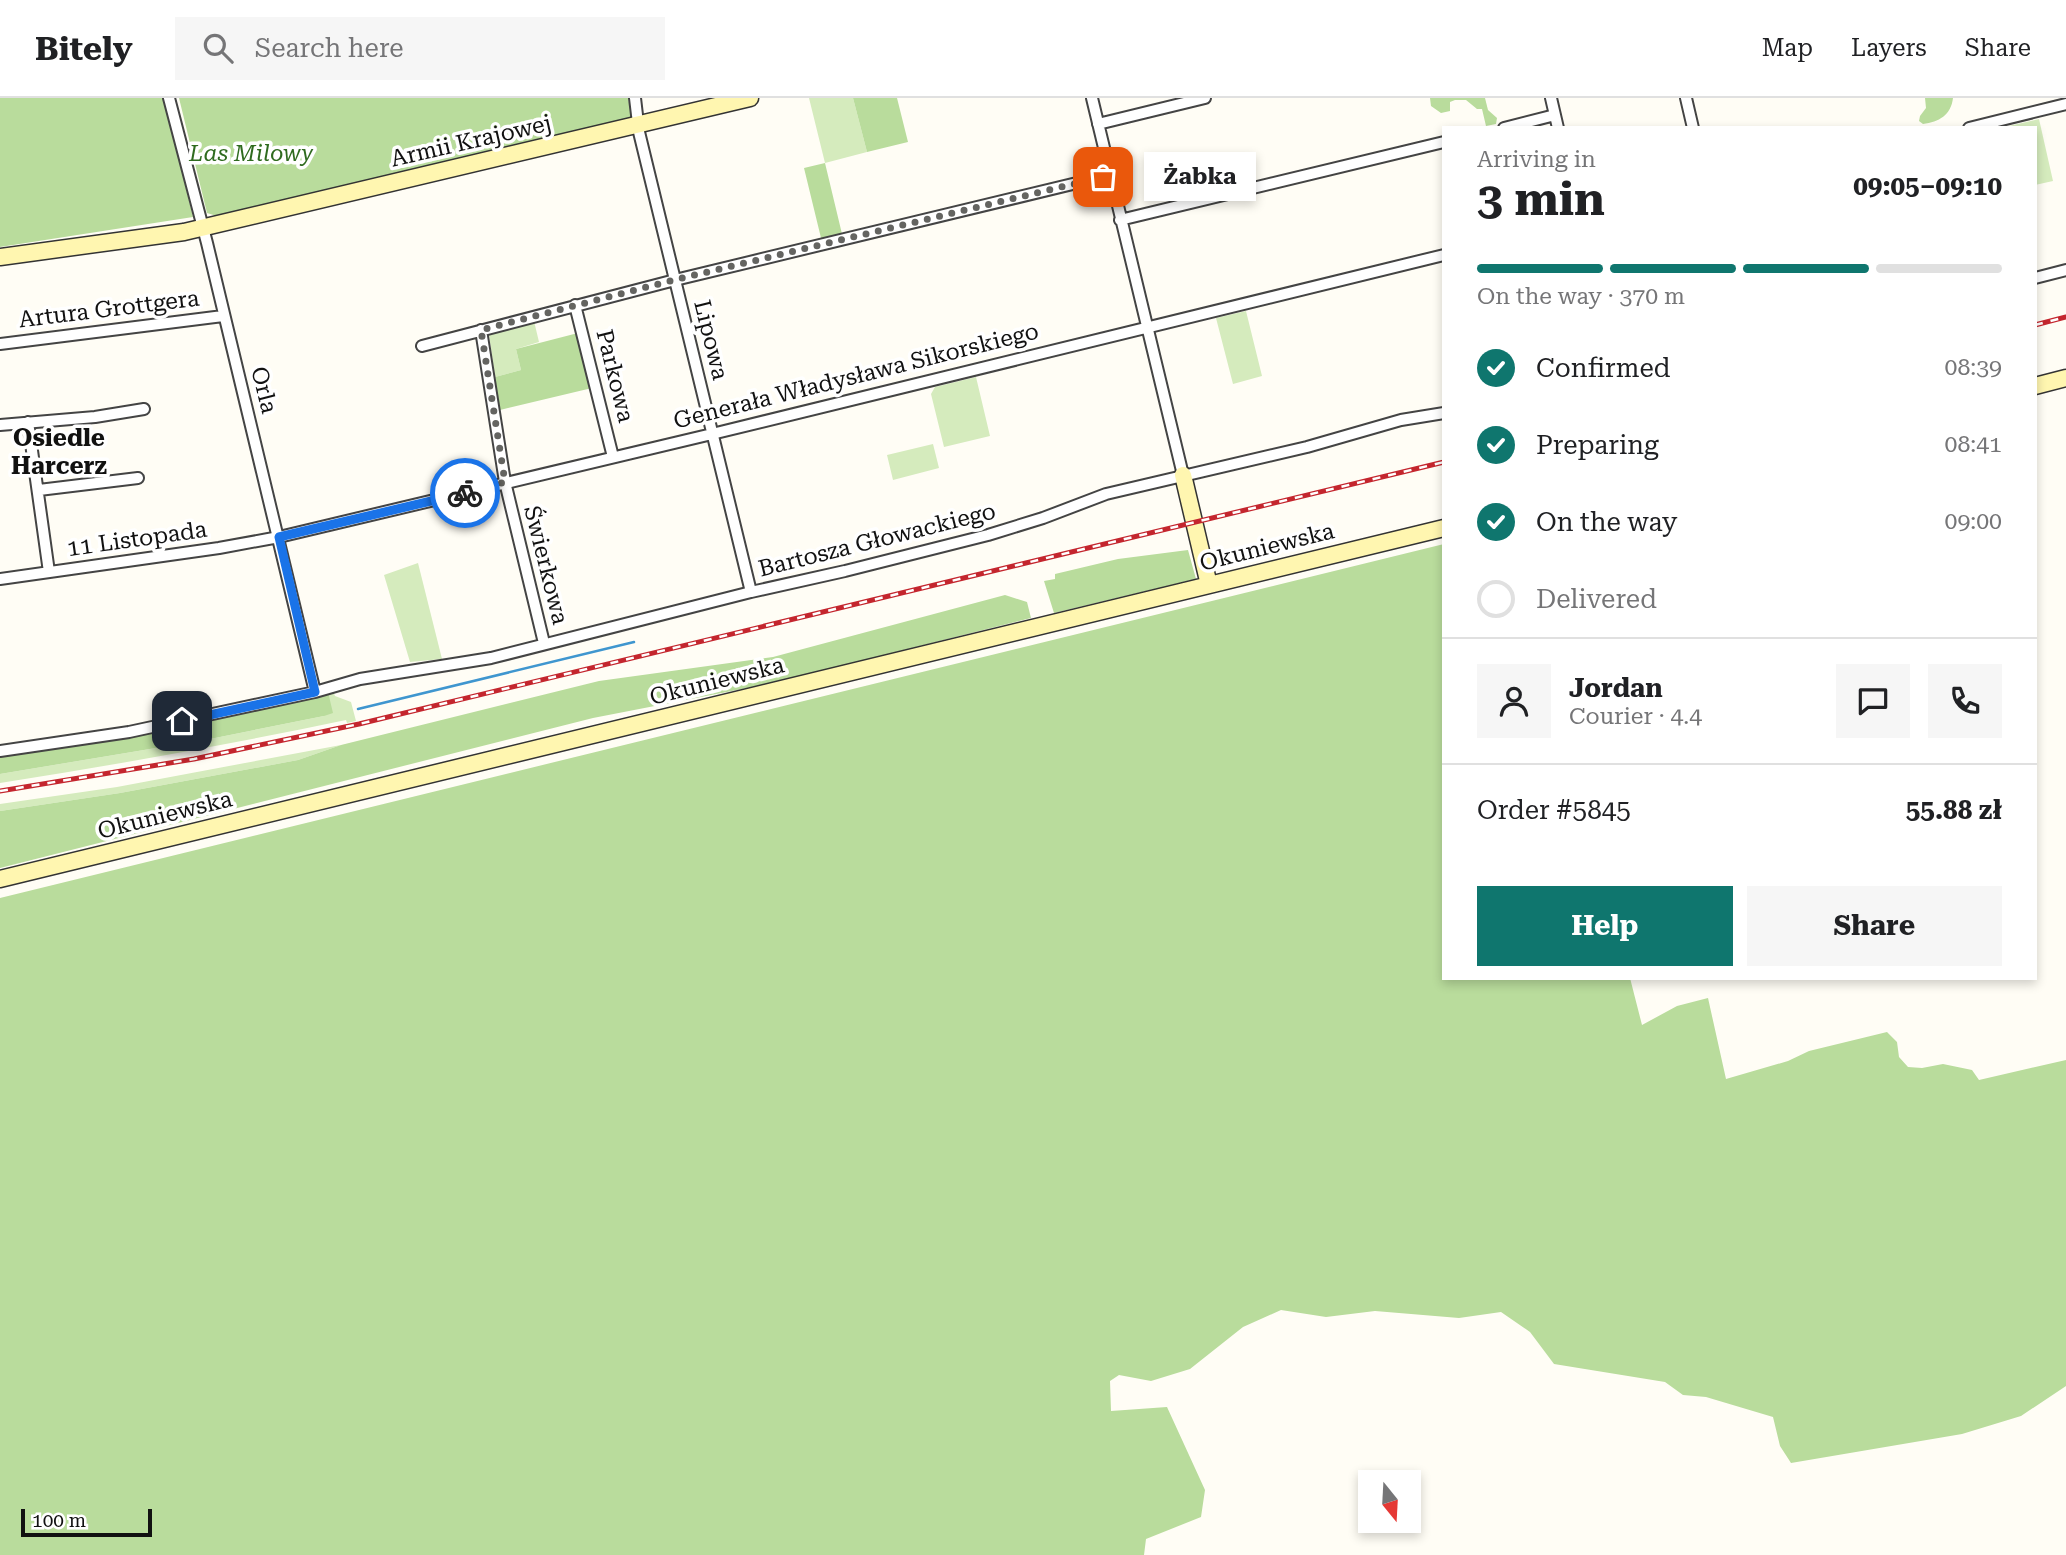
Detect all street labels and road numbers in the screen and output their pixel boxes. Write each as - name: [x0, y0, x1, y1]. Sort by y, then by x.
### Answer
- street label: Armii Krajowej: [388, 109, 554, 173]
- street label: Artura Grottgera: [17, 284, 201, 333]
- street label: Lipowa: [688, 297, 734, 383]
- street label: Generała Władysława Sikorskiego: [671, 318, 1041, 434]
- street label: Parkowa: [590, 327, 640, 426]
- street label: Orla: [245, 364, 283, 417]
- street label: Bartosza Głowackiego: [756, 497, 998, 583]
- street label: Świerkowa: [518, 503, 575, 628]
- street label: 11 Listopada: [65, 516, 209, 562]
- street label: Okuniewska: [1197, 517, 1338, 577]
- street label: Okuniewska: [647, 651, 788, 711]
- street label: Okuniewska: [95, 785, 236, 845]

